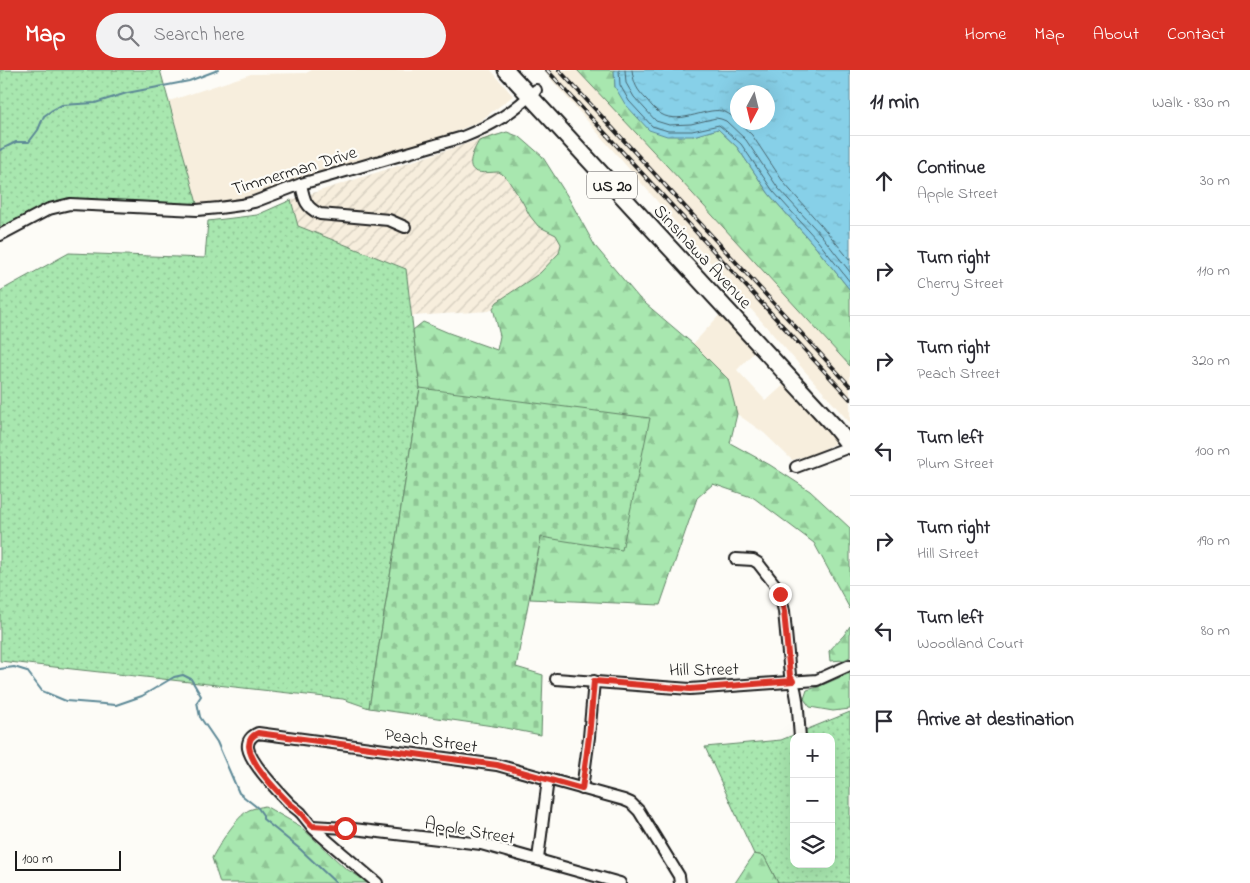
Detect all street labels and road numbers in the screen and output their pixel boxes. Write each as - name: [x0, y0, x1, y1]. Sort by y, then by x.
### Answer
- street label: Timmerman Drive: [229, 140, 361, 203]
- road number: US 20: [587, 172, 637, 198]
- street label: Sinsinawa Avenue: [646, 199, 758, 316]
- street label: Hill Street: [669, 657, 739, 685]
- street label: Peach Street: [383, 723, 479, 761]
- street label: Apple Street: [423, 811, 517, 853]

